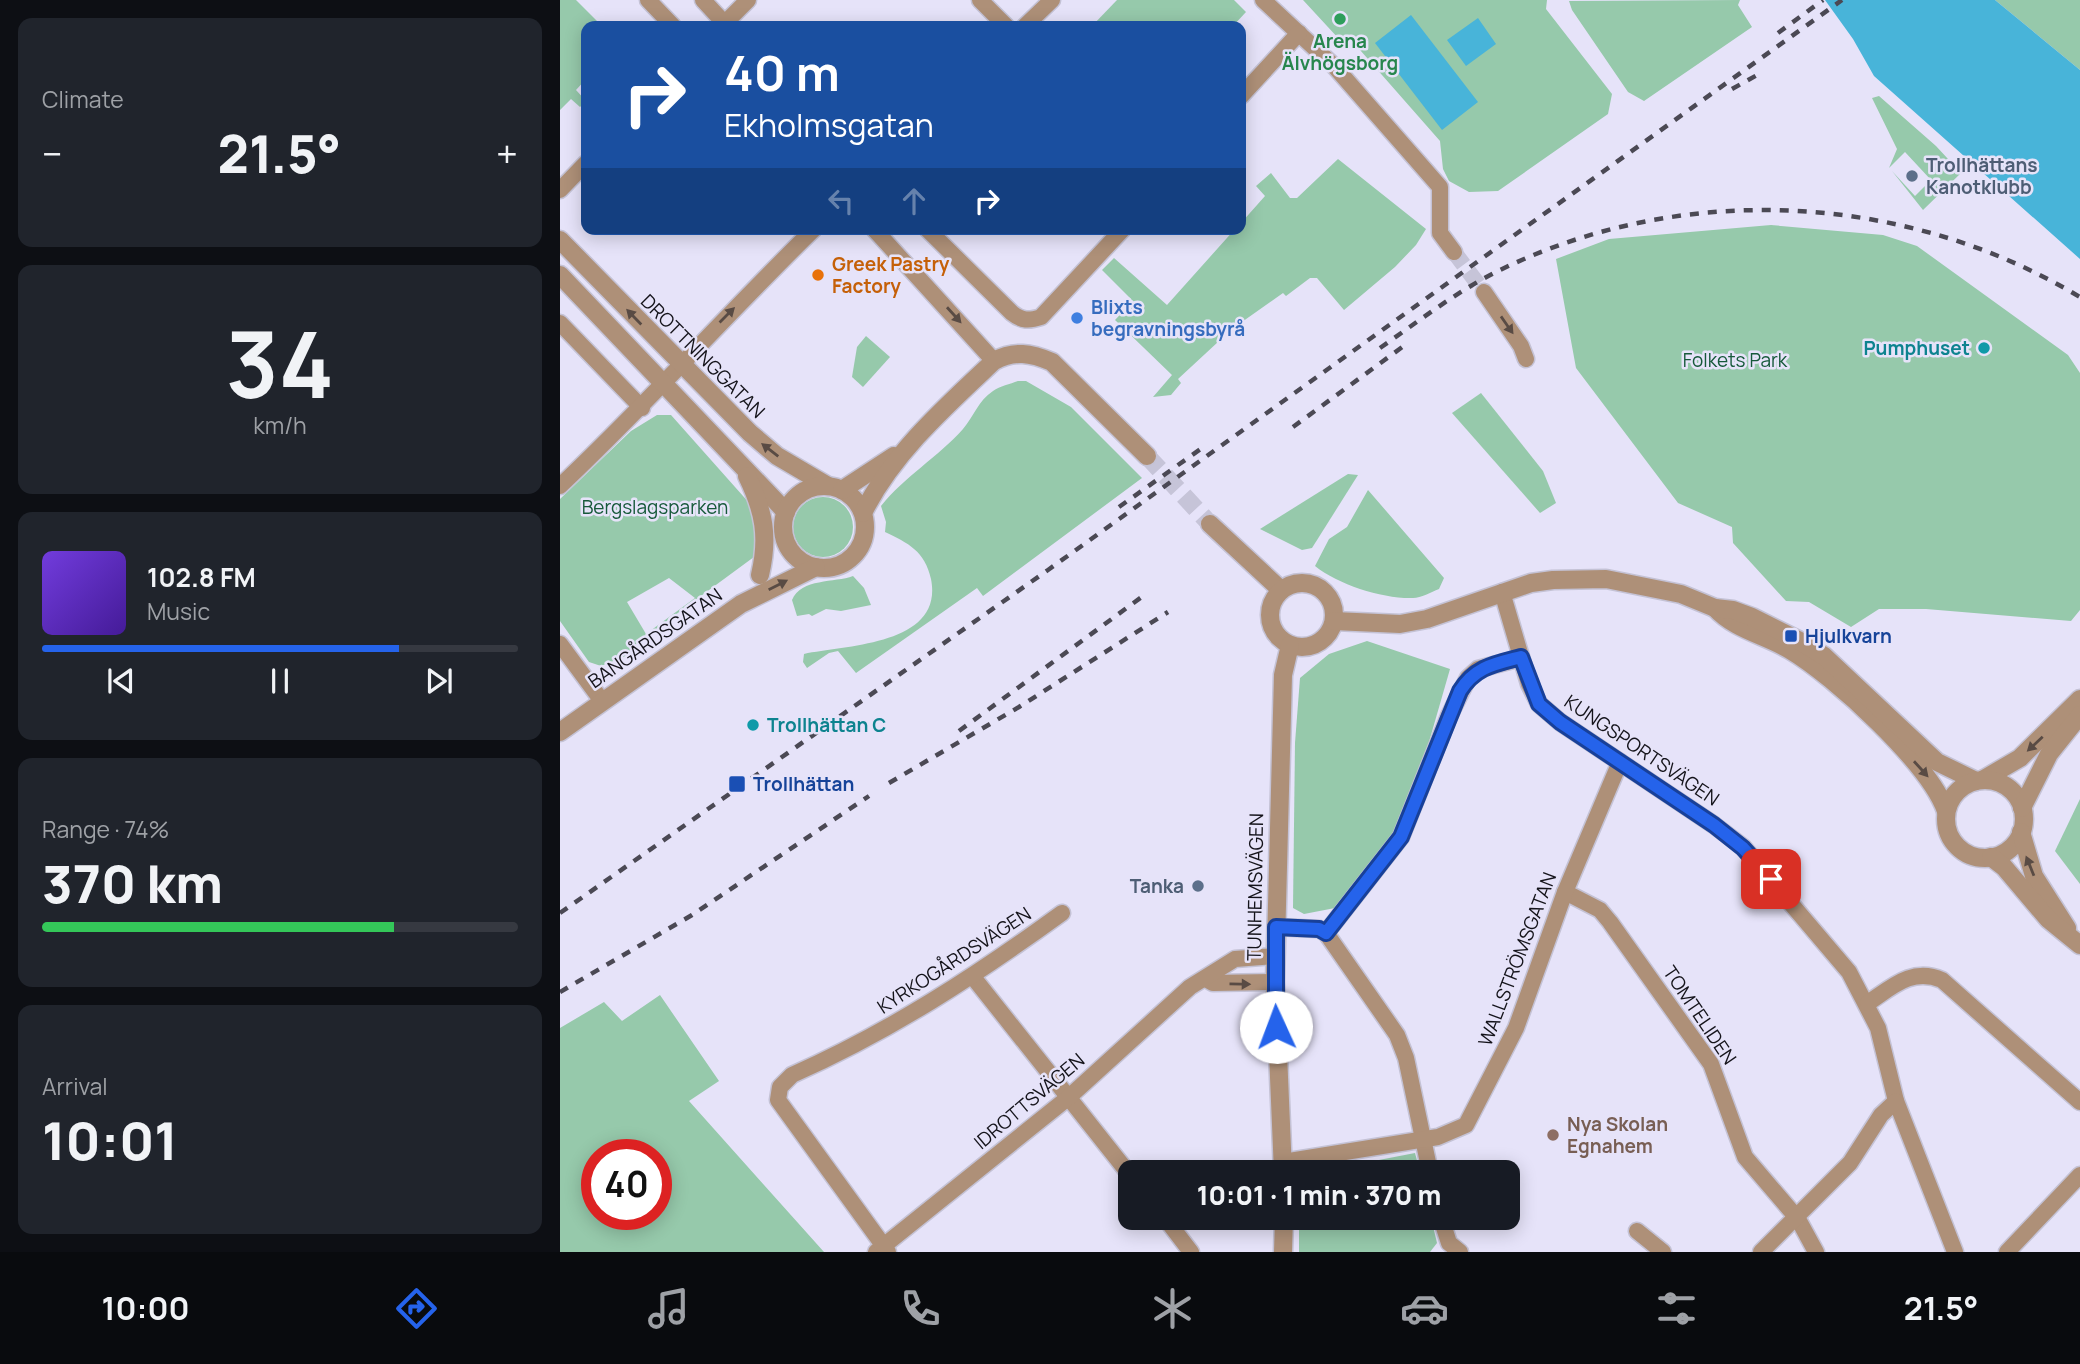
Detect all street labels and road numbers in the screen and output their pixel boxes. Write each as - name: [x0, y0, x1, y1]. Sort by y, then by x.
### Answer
- street label: DROTTNINGGATAN: [635, 288, 771, 424]
- street label: BANGÅRDSGATAN: [583, 582, 727, 694]
- street label: KUNGSPORTSVÄGEN: [1559, 688, 1725, 812]
- street label: TUNHEMSVÄGEN: [1241, 813, 1269, 961]
- street label: WALLSTRÖMSGATAN: [1472, 868, 1562, 1050]
- street label: KYRKOGÅRDSVÄGEN: [872, 901, 1036, 1019]
- street label: TOMTELIDEN: [1657, 960, 1743, 1070]
- street label: IDROTTSVÄGEN: [968, 1047, 1090, 1155]

